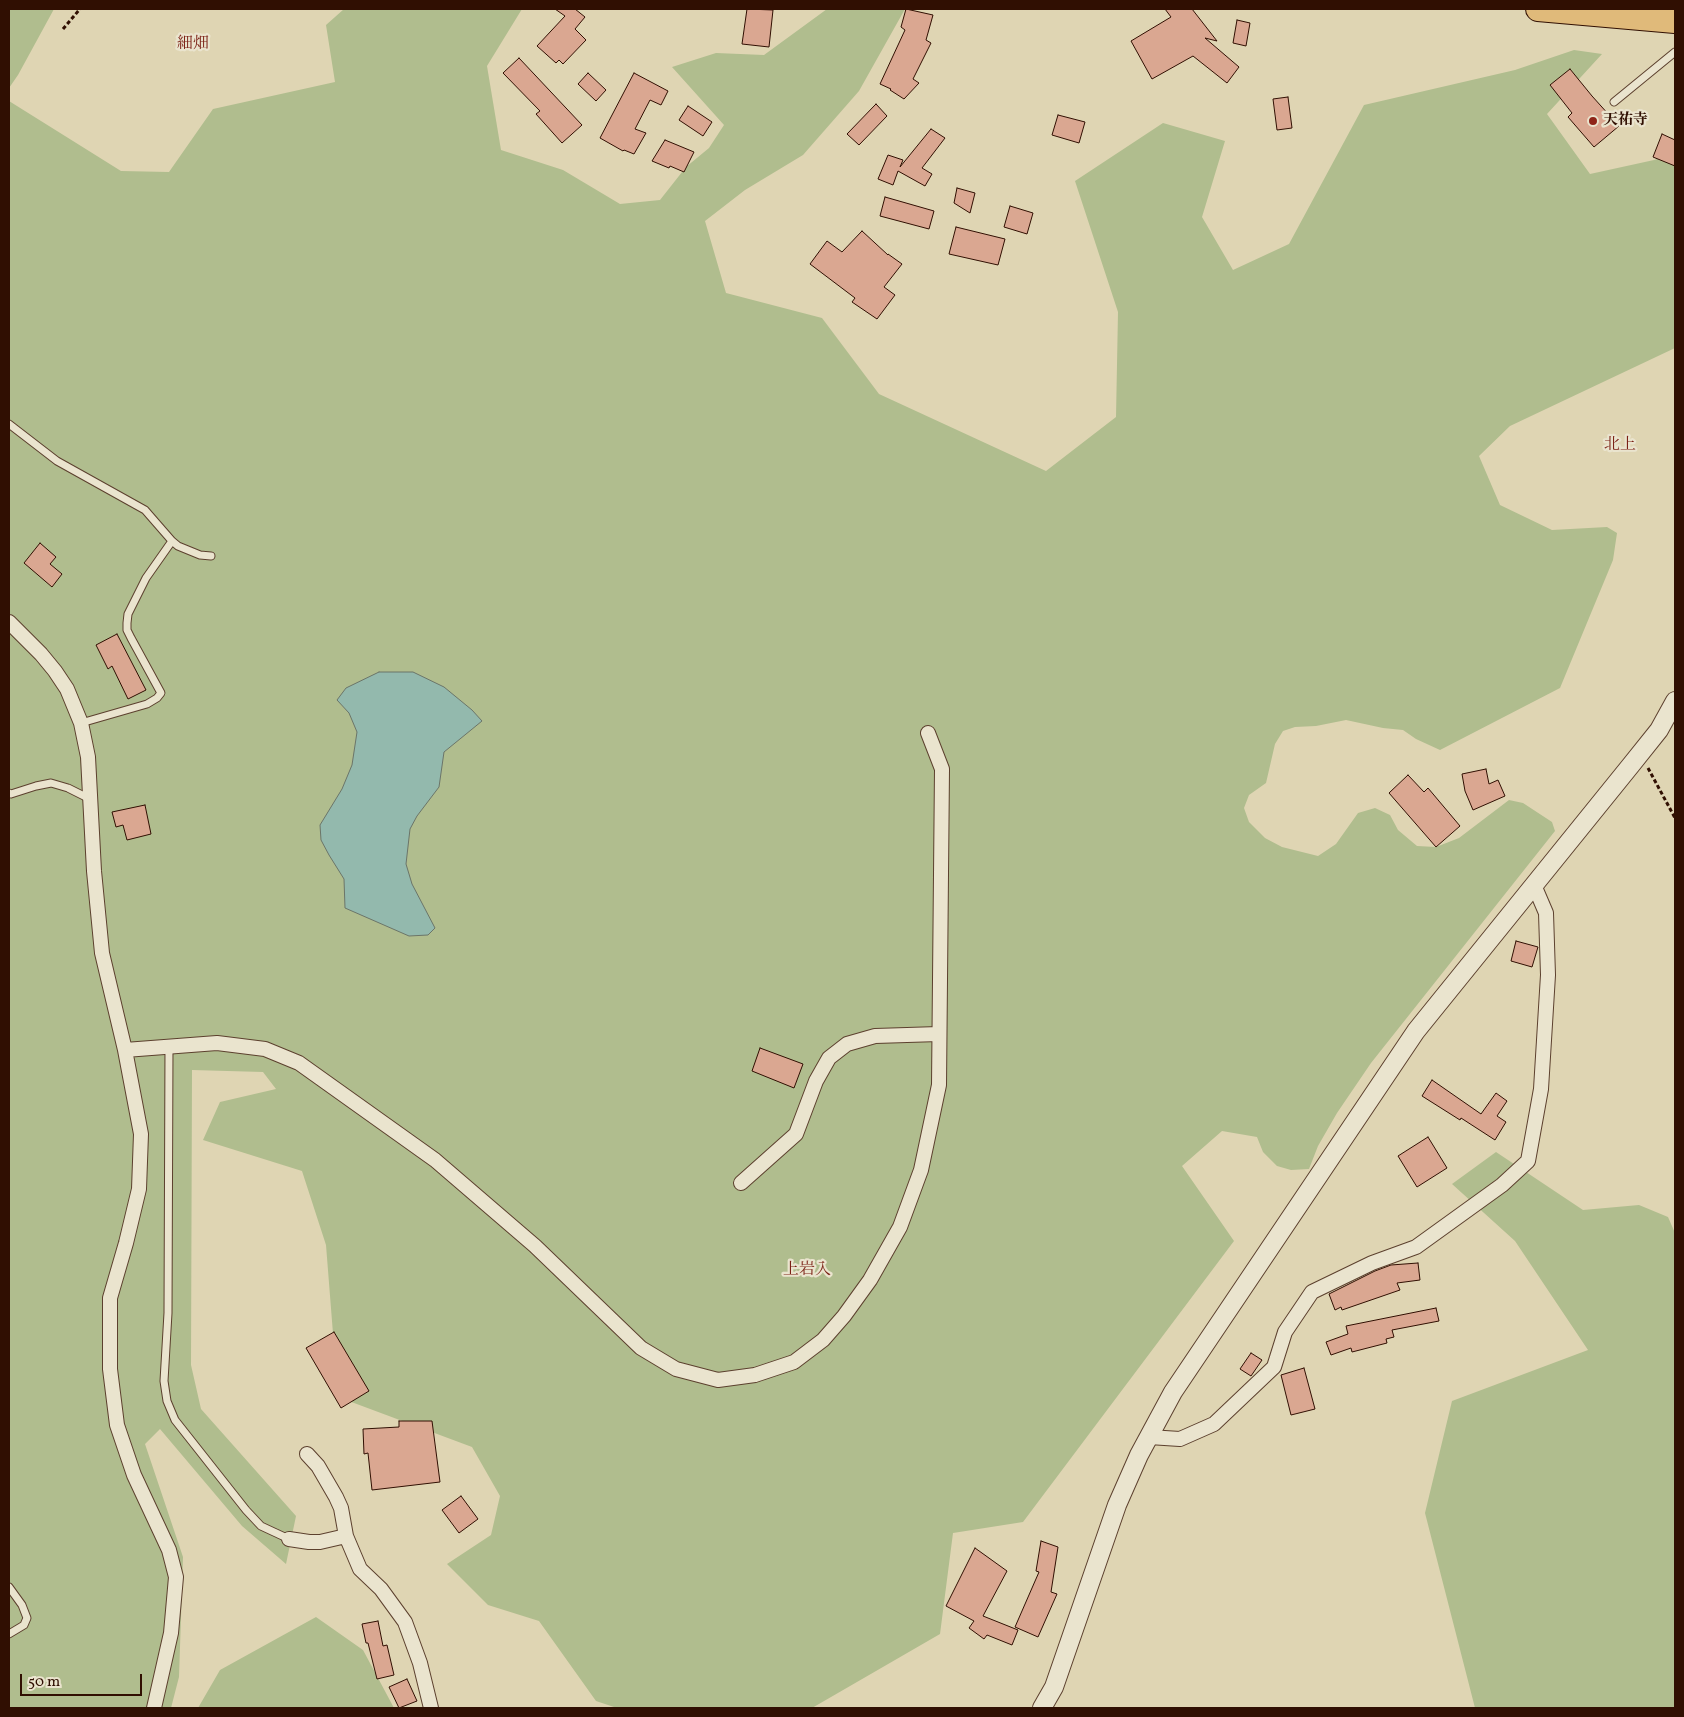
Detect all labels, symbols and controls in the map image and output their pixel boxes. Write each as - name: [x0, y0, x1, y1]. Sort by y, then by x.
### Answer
- district label: 細畑: [177, 35, 209, 55]
- place label: 天祐寺: [1603, 112, 1648, 130]
- marker: 天祐寺: [1587, 115, 1599, 127]
- district label: 北上: [1604, 436, 1636, 456]
- district label: 上岩入: [783, 1261, 831, 1281]
- scale bar: [22, 1664, 145, 1696]
- text: 50 m: [28, 1672, 60, 1693]

